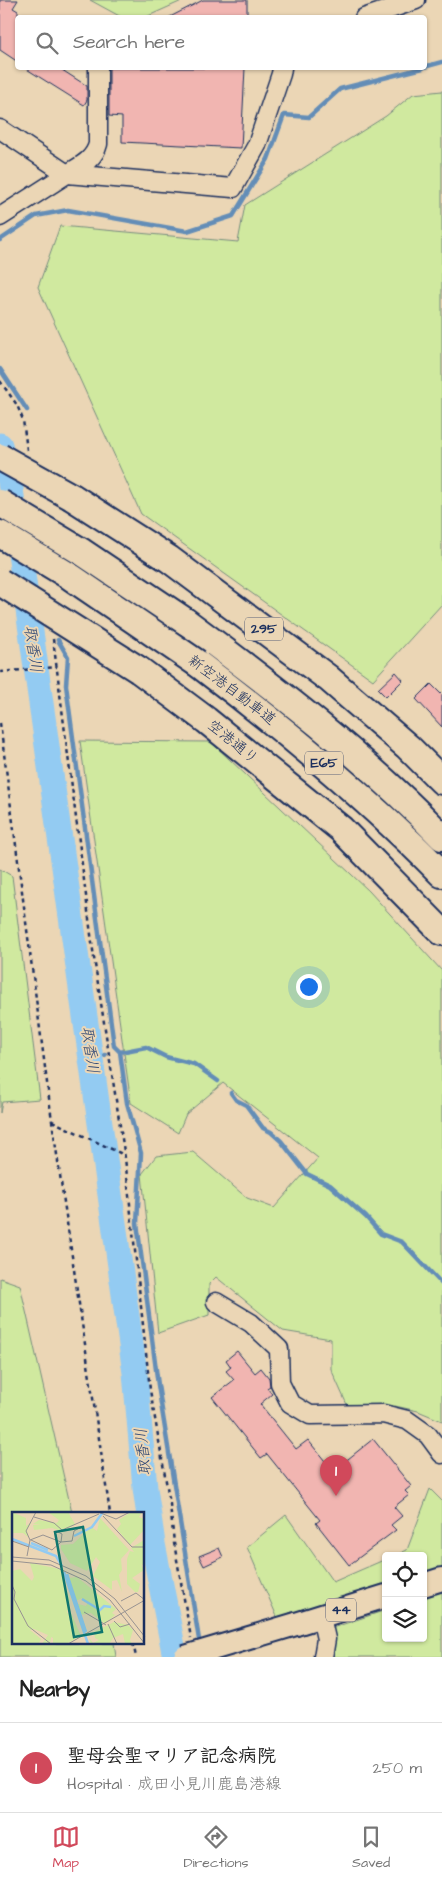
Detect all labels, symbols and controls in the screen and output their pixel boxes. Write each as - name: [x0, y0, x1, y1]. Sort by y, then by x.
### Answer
- search box: [15, 15, 427, 70]
- icon: search: [33, 29, 61, 57]
- text: Search here: [73, 29, 185, 56]
- road number: 295: [245, 618, 283, 640]
- water label: 取香川: [19, 624, 47, 674]
- street label: 新空港自動車道: [184, 650, 280, 730]
- street label: 空港通り: [203, 715, 263, 769]
- road number: E65: [305, 751, 343, 774]
- your location: [296, 974, 322, 1000]
- water label: 取香川: [76, 1025, 104, 1075]
- water label: 取香川: [130, 1427, 156, 1477]
- pin: 1: [320, 1455, 352, 1496]
- inset map: [12, 1512, 145, 1644]
- map controls: [382, 1552, 427, 1642]
- button: locate: [382, 1552, 427, 1597]
- button: layers: [382, 1597, 427, 1642]
- road number: 44: [326, 1598, 356, 1622]
- text: Nearby: [20, 1675, 90, 1704]
- text: 聖母会聖マリア記念病院: [67, 1743, 276, 1770]
- text: 1: [35, 1757, 37, 1779]
- text: 250 m: [373, 1757, 422, 1779]
- text: Hospital · 成田小見川鹿島港線: [67, 1773, 281, 1795]
- tab: Map: [52, 1823, 80, 1873]
- tab: Directions: [183, 1823, 248, 1873]
- tab: Saved: [352, 1823, 390, 1873]

